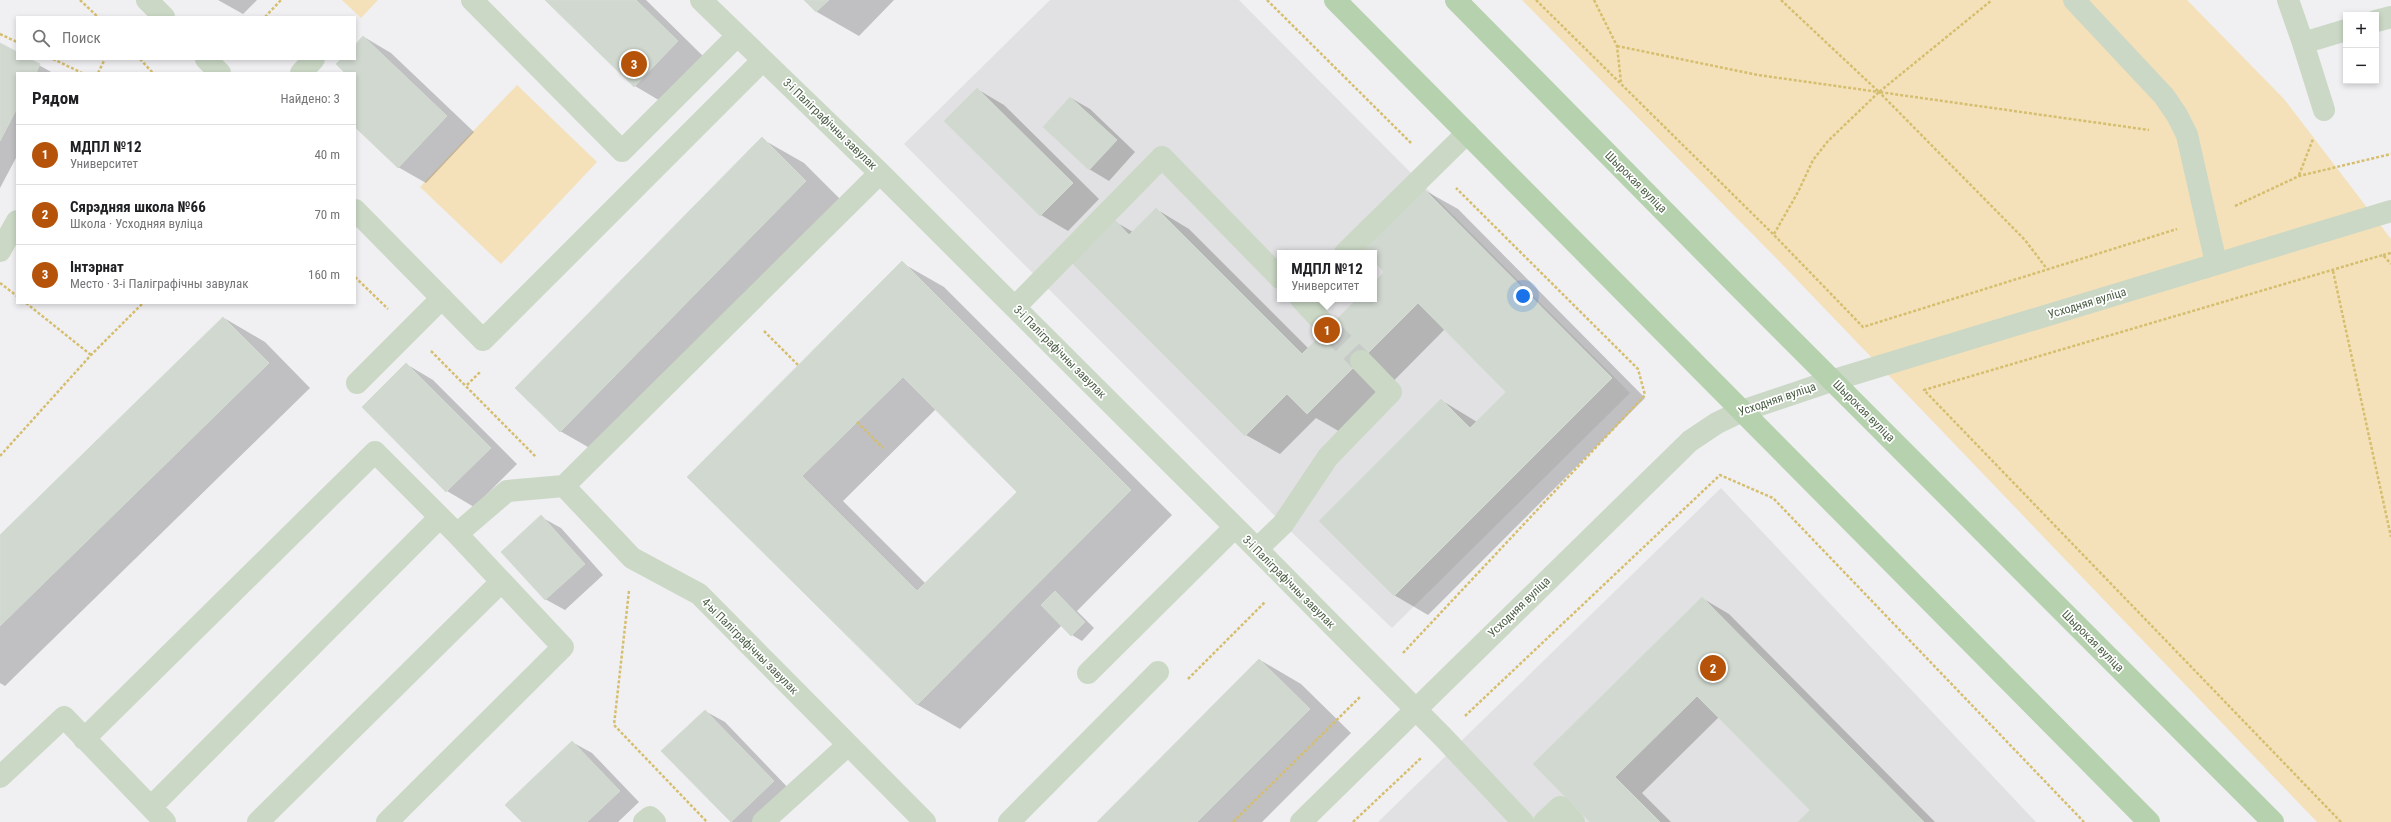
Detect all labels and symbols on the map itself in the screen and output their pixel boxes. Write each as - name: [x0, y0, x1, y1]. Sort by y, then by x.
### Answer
- pin: 3: [621, 49, 647, 79]
- street label: 3-і Паліграфічны завулак: [780, 75, 880, 173]
- street label: Шырокая вуліца: [1602, 148, 1670, 216]
- street label: Усходняя вуліца: [2046, 284, 2128, 322]
- your location: [1513, 286, 1533, 306]
- street label: 3-і Паліграфічны завулак: [1011, 303, 1109, 401]
- pin: 1: [1314, 315, 1340, 345]
- street label: Шырокая вуліца: [1830, 377, 1898, 445]
- street label: Усходняя вуліца: [1736, 379, 1818, 419]
- street label: 3-і Паліграфічны завулак: [1240, 533, 1338, 631]
- street label: Усходняя вуліца: [1485, 574, 1553, 640]
- street label: 4-ы Паліграфічны завулак: [699, 595, 801, 697]
- street label: Шырокая вуліца: [2059, 607, 2127, 675]
- pin: 2: [1700, 653, 1726, 683]

